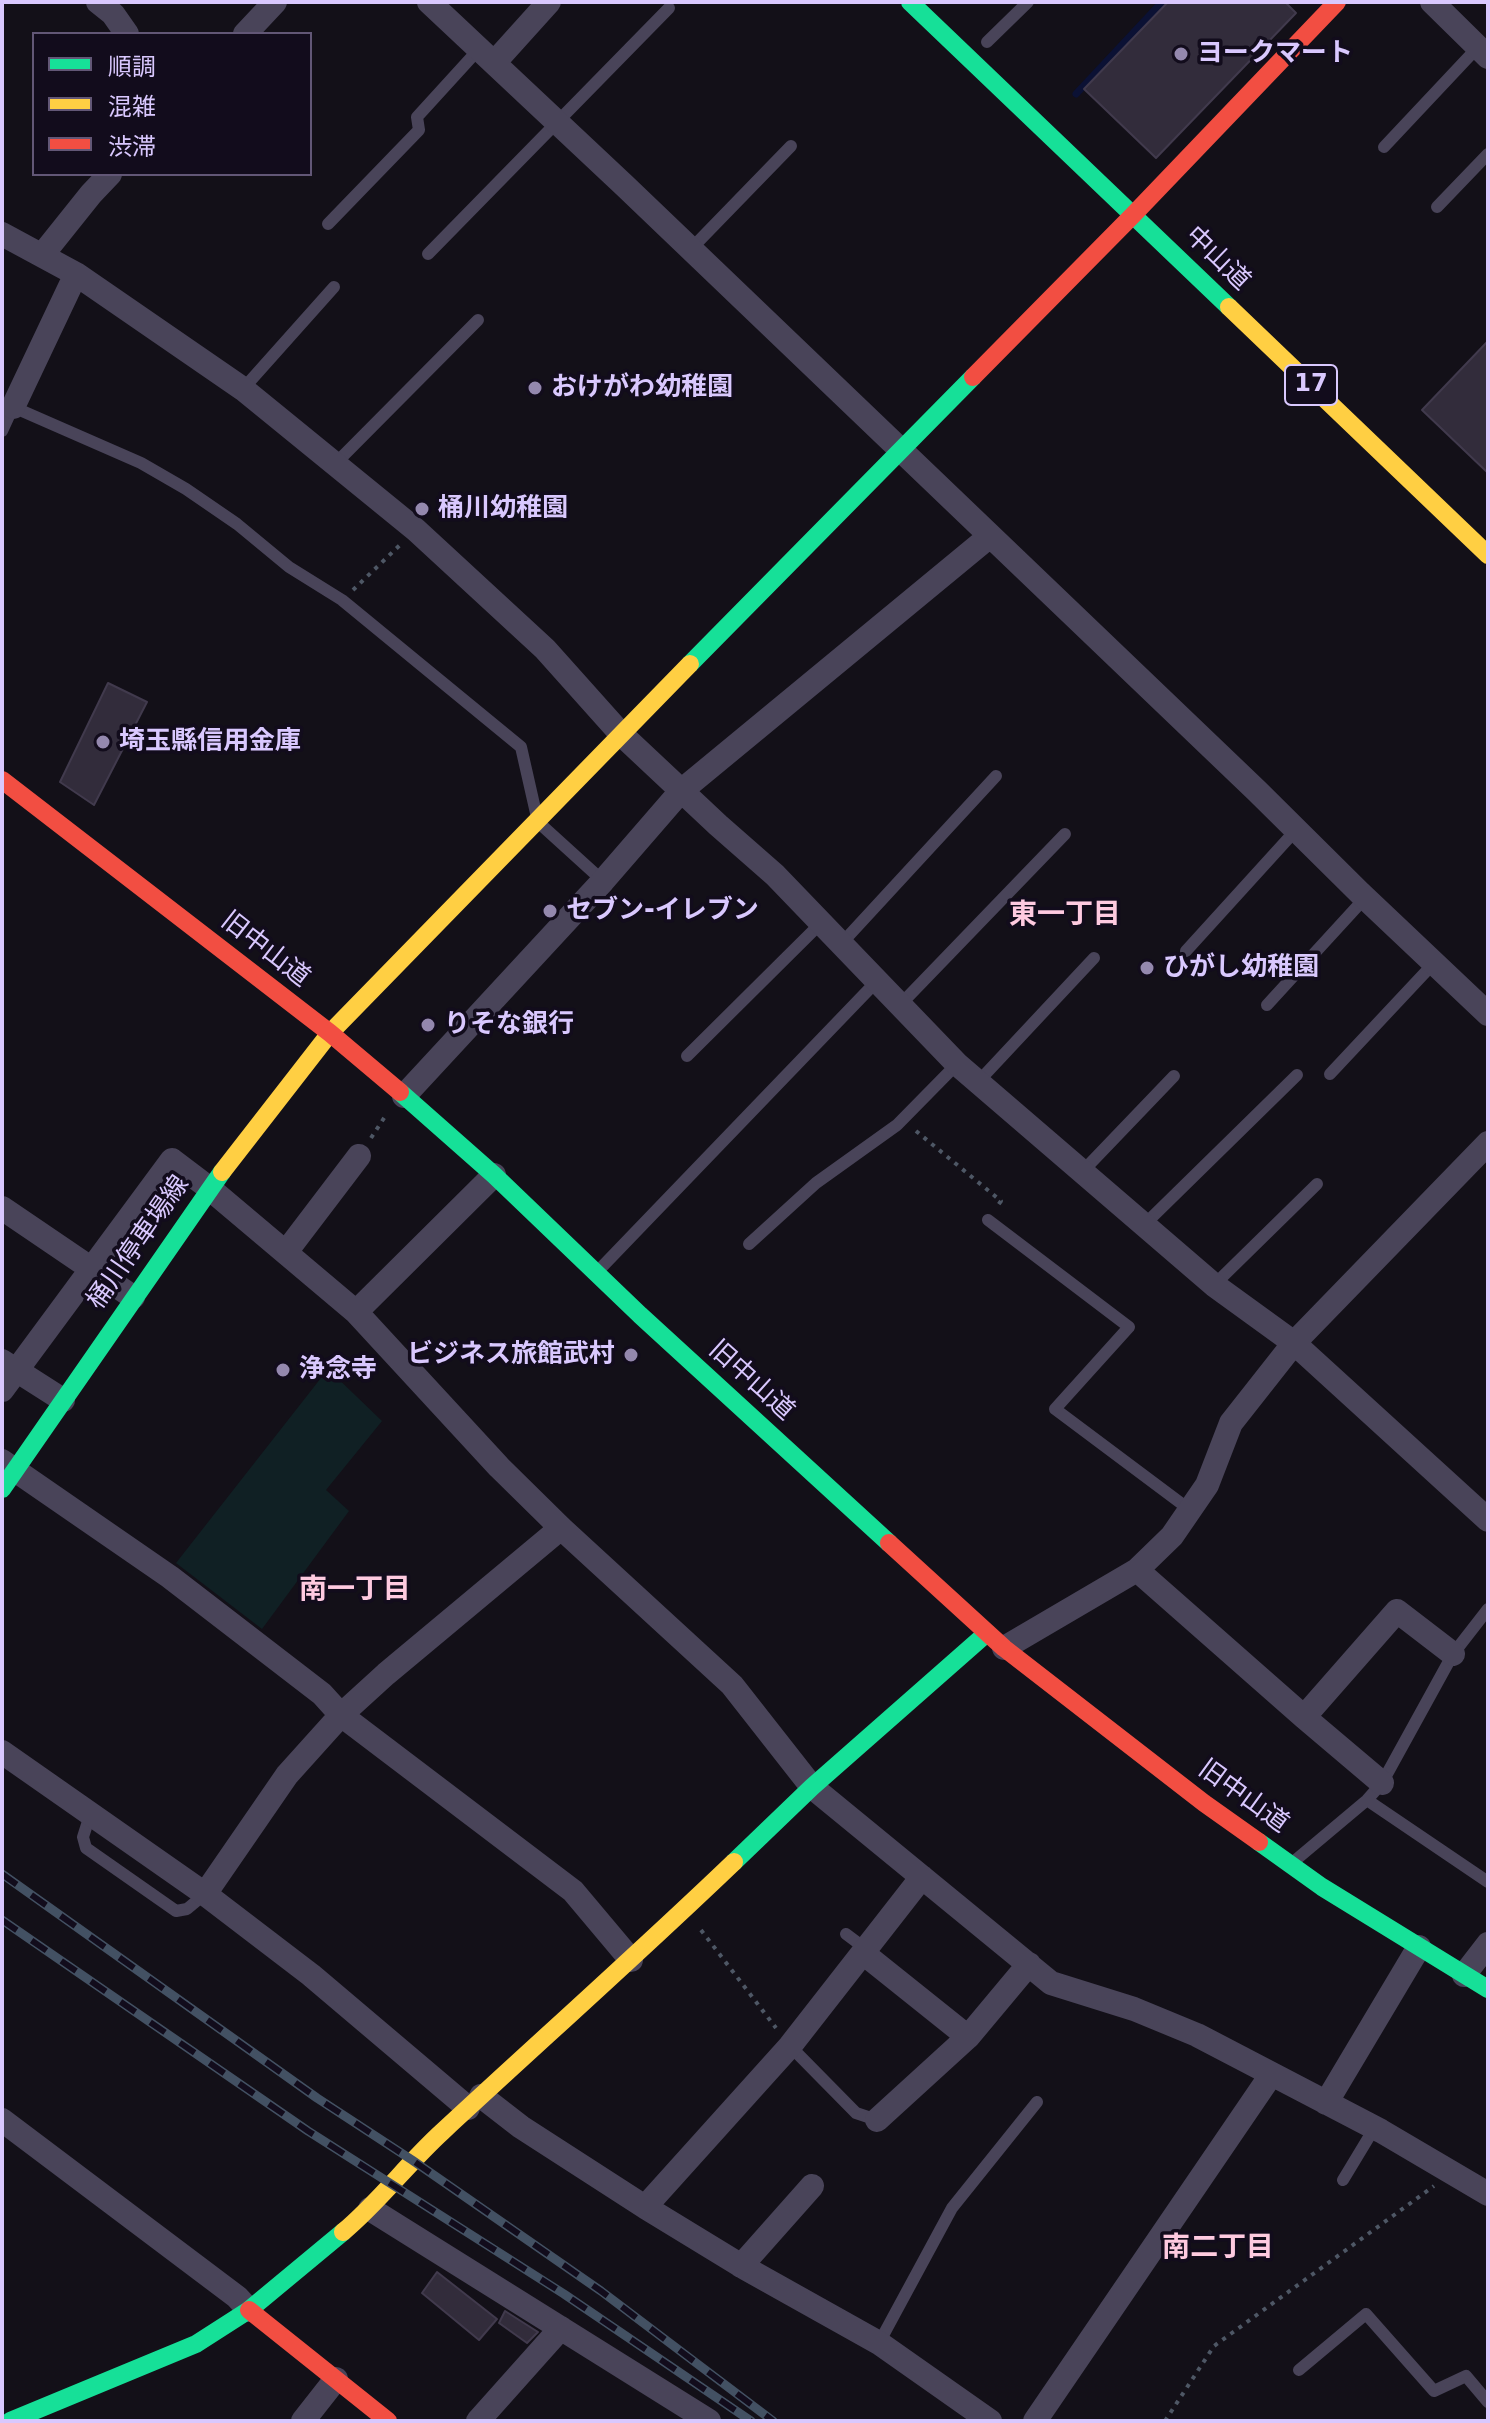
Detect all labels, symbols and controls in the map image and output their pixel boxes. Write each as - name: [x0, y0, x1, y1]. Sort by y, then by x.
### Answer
- legend: [32, 32, 312, 176]
- place label: ヨークマート: [1197, 38, 1353, 70]
- marker: ヨークマート: [1172, 45, 1190, 63]
- text: 順調: [108, 53, 156, 81]
- text: 混雑: [108, 93, 156, 121]
- text: 渋滞: [108, 133, 156, 161]
- street label: 中山道: [1178, 221, 1256, 297]
- road number: 17: [1285, 365, 1337, 405]
- place label: おけがわ幼稚園: [551, 372, 733, 404]
- marker: おけがわ幼稚園: [526, 379, 544, 397]
- place label: 桶川幼稚園: [438, 493, 568, 525]
- marker: 桶川幼稚園: [413, 500, 431, 518]
- place label: 埼玉縣信用金庫: [119, 726, 301, 758]
- marker: 埼玉縣信用金庫: [94, 733, 112, 751]
- place label: セブン-イレブン: [566, 895, 759, 927]
- district label: 東一丁目: [1009, 899, 1121, 933]
- marker: セブン-イレブン: [541, 902, 559, 920]
- street label: 旧中山道: [214, 906, 316, 994]
- place label: ひがし幼稚園: [1163, 952, 1319, 984]
- marker: ひがし幼稚園: [1138, 959, 1156, 977]
- place label: りそな銀行: [444, 1009, 574, 1041]
- marker: りそな銀行: [419, 1016, 437, 1034]
- street label: 桶川停車場線: [81, 1170, 197, 1316]
- street label: 旧中山道: [702, 1335, 800, 1427]
- place label: ビジネス旅館武村: [407, 1339, 615, 1371]
- marker: ビジネス旅館武村: [622, 1346, 640, 1364]
- place label: 浄念寺: [299, 1354, 377, 1386]
- marker: 浄念寺: [274, 1361, 292, 1379]
- district label: 南一丁目: [299, 1574, 411, 1608]
- street label: 旧中山道: [1192, 1754, 1294, 1840]
- district label: 南二丁目: [1162, 2232, 1274, 2266]

